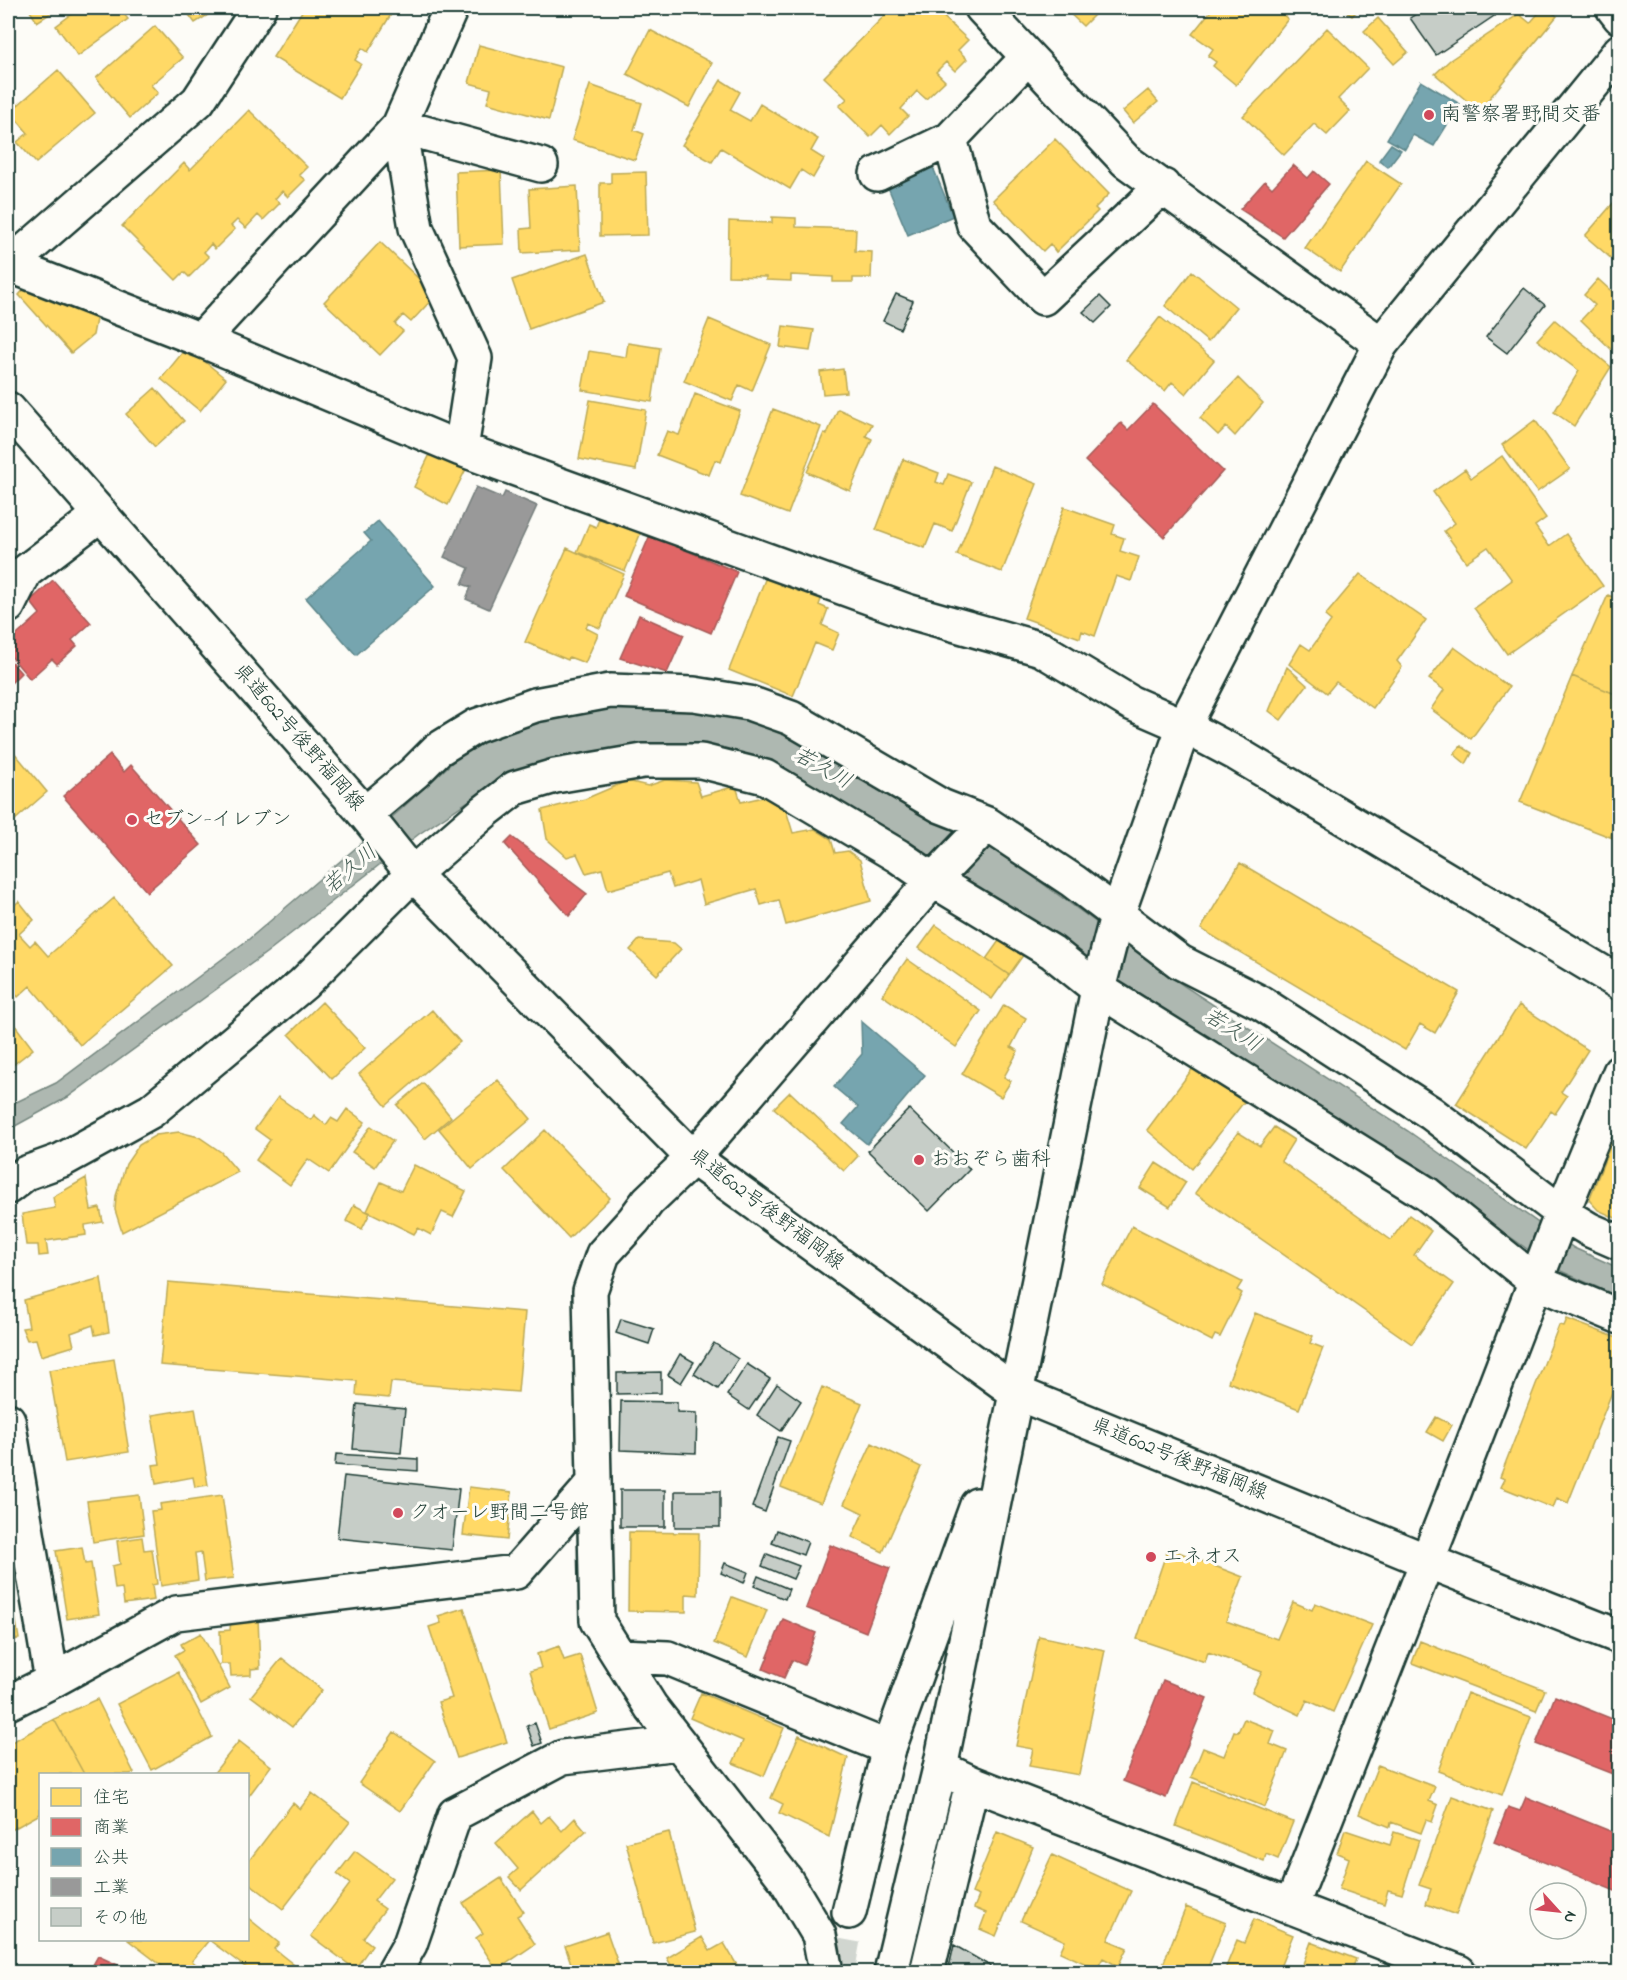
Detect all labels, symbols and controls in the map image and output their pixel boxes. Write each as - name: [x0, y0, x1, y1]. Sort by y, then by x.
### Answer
- place label: 南警察署野間交番: [1441, 101, 1601, 130]
- marker: 南警察署野間交番: [1422, 108, 1436, 122]
- street label: 県道602号後野福岡線: [226, 658, 370, 818]
- water label: 若久川: [787, 741, 857, 797]
- place label: セブン-イレブン: [144, 806, 292, 835]
- marker: セブン-イレブン: [125, 813, 139, 827]
- water label: 若久川: [317, 838, 385, 902]
- water label: 若久川: [1197, 1002, 1267, 1060]
- street label: 県道602号後野福岡線: [682, 1142, 850, 1278]
- place label: おおぞら歯科: [931, 1146, 1051, 1175]
- marker: おおぞら歯科: [912, 1153, 926, 1167]
- street label: 県道602号後野福岡線: [1087, 1411, 1271, 1509]
- place label: クオーレ野間二号館: [410, 1499, 589, 1528]
- marker: クオーレ野間二号館: [391, 1506, 405, 1520]
- place label: エネオス: [1163, 1543, 1242, 1572]
- marker: エネオス: [1144, 1550, 1158, 1564]
- legend: [39, 1773, 249, 1941]
- text: 住宅: [93, 1786, 129, 1812]
- text: 商業: [93, 1816, 129, 1842]
- text: 公共: [93, 1846, 129, 1872]
- text: 工業: [93, 1876, 129, 1902]
- north arrow: [1528, 1881, 1588, 1941]
- text: その他: [93, 1906, 147, 1932]
- text: N: [1556, 1907, 1583, 1927]

